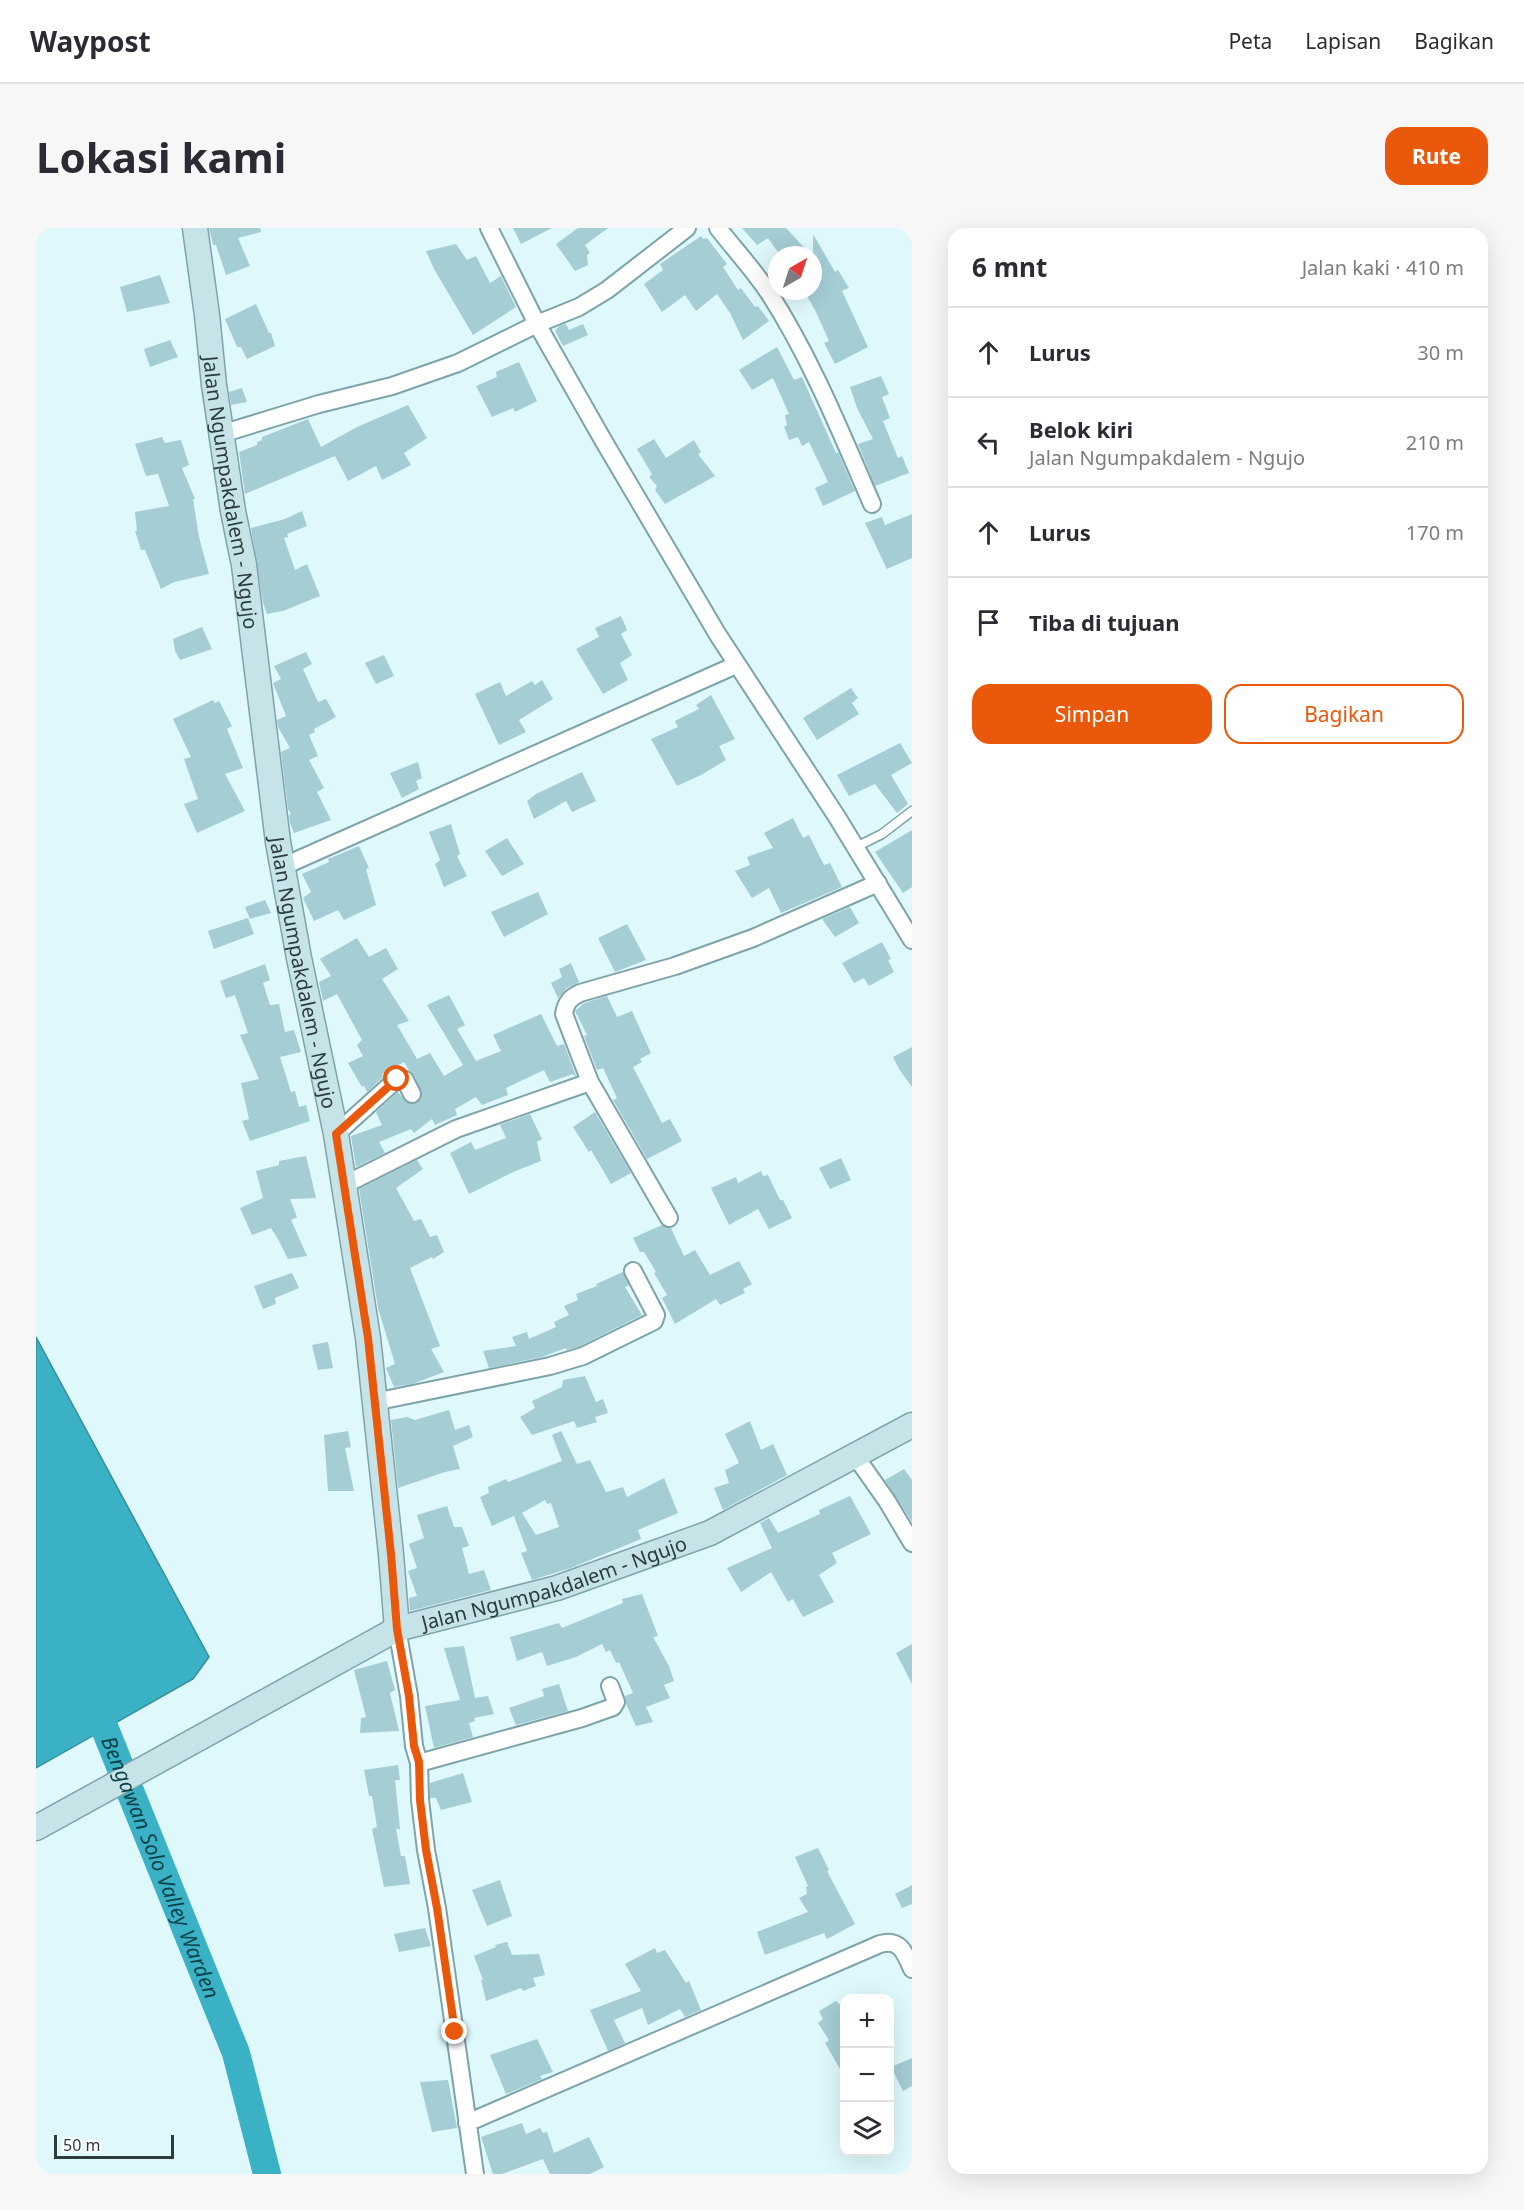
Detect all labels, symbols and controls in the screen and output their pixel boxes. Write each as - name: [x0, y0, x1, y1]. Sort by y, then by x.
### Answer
- text: Waypost: [30, 22, 151, 60]
- text: Peta: [1228, 27, 1272, 55]
- text: Lapisan: [1305, 27, 1381, 55]
- text: Bagikan: [1414, 27, 1494, 55]
- button: Rute: [1385, 127, 1488, 185]
- text: Lokasi kami: [36, 128, 286, 185]
- north arrow: [768, 246, 822, 300]
- text: 6 mnt: [972, 249, 1047, 285]
- text: Jalan kaki · 410 m: [1302, 254, 1464, 281]
- icon: ahead: [972, 336, 1005, 369]
- text: Lurus: [1029, 337, 1091, 367]
- text: 30 m: [1417, 339, 1464, 366]
- street label: Jalan Ngumpakdalem - Ngujo: [197, 353, 265, 631]
- text: Belok kiri: [1029, 414, 1133, 444]
- icon: left: [972, 426, 1005, 459]
- text: 210 m: [1406, 429, 1464, 456]
- text: Jalan Ngumpakdalem - Ngujo: [1029, 444, 1305, 471]
- icon: ahead: [972, 516, 1005, 549]
- text: Lurus: [1029, 517, 1091, 547]
- text: 170 m: [1406, 519, 1464, 546]
- icon: arrive: [972, 606, 1005, 639]
- text: Tiba di tujuan: [1029, 607, 1179, 637]
- button: Simpan: [972, 684, 1212, 744]
- button: Bagikan: [1224, 684, 1464, 744]
- street label: Jalan Ngumpakdalem - Ngujo: [264, 833, 344, 1111]
- route start: [383, 1065, 409, 1091]
- street label: Jalan Ngumpakdalem - Ngujo: [417, 1529, 690, 1636]
- water label: Bengawan Solo Valley Warden: [95, 1732, 226, 2003]
- map controls: [840, 1994, 894, 2156]
- button: +: [840, 1994, 894, 2048]
- route end: [441, 2018, 467, 2044]
- button: −: [840, 2048, 894, 2102]
- button: layers: [840, 2102, 894, 2156]
- scale bar: [54, 2132, 174, 2160]
- text: 50 m: [63, 2134, 100, 2156]

